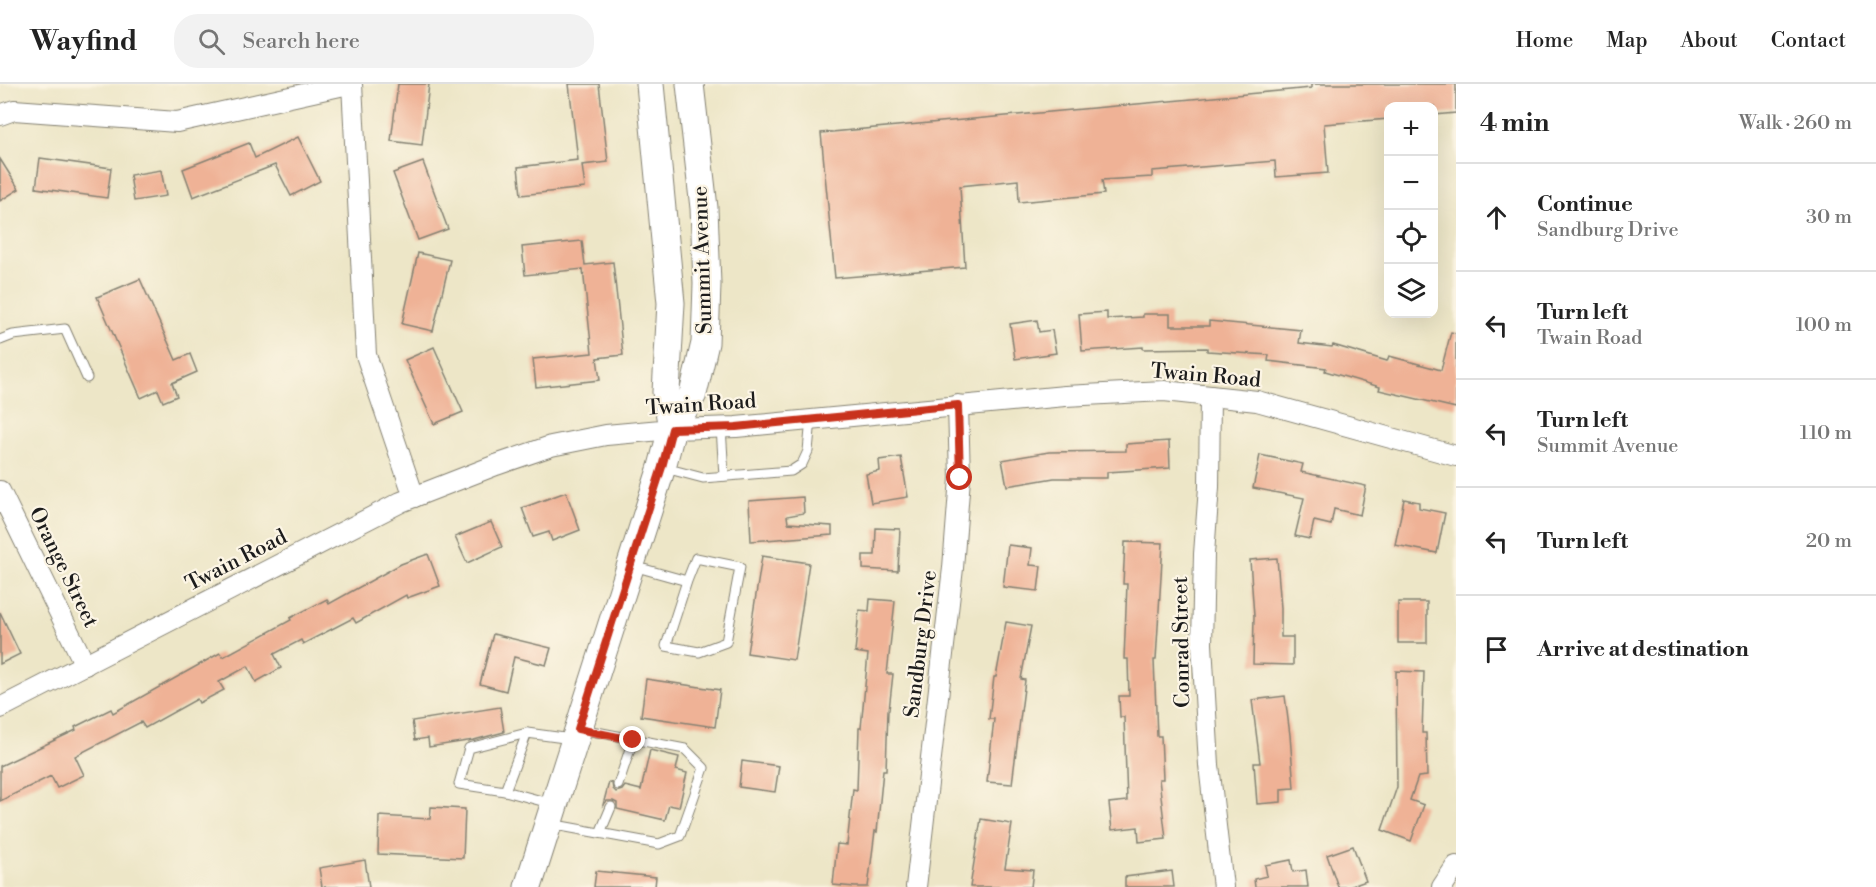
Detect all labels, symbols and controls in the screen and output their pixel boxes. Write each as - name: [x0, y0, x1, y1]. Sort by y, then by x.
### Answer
- search box: [174, 14, 594, 68]
- text: Wayfind: [30, 24, 138, 59]
- icon: search: [195, 25, 228, 58]
- text: Search here: [243, 28, 360, 55]
- text: Home: [1516, 28, 1573, 54]
- text: Map: [1606, 28, 1648, 54]
- text: About: [1681, 28, 1738, 54]
- text: Contact: [1771, 28, 1846, 54]
- map controls: [1384, 102, 1438, 318]
- button: +: [1384, 102, 1438, 156]
- text: 4 min: [1480, 107, 1550, 139]
- text: Walk · 260 m: [1739, 111, 1852, 136]
- button: −: [1384, 156, 1438, 210]
- street label: Summit Avenue: [687, 185, 719, 335]
- text: Continue: [1537, 191, 1633, 218]
- icon: ahead: [1480, 201, 1513, 234]
- text: 30 m: [1806, 205, 1852, 230]
- button: locate: [1384, 210, 1438, 264]
- text: Sandburg Drive: [1537, 218, 1679, 243]
- button: layers: [1384, 264, 1438, 318]
- text: Turn left: [1537, 299, 1628, 326]
- icon: left: [1480, 309, 1513, 342]
- text: 100 m: [1796, 313, 1852, 338]
- text: Twain Road: [1537, 326, 1642, 351]
- street label: Twain Road: [1150, 358, 1262, 394]
- street label: Twain Road: [645, 388, 757, 422]
- text: Turn left: [1537, 407, 1628, 434]
- icon: left: [1480, 417, 1513, 450]
- text: 110 m: [1800, 421, 1852, 446]
- text: Summit Avenue: [1537, 434, 1678, 459]
- route start: [946, 464, 972, 490]
- street label: Orange Street: [23, 503, 104, 633]
- street label: Twain Road: [181, 524, 292, 598]
- icon: left: [1480, 525, 1513, 558]
- text: Turn left: [1537, 528, 1628, 555]
- text: 20 m: [1806, 529, 1852, 554]
- street label: Sandburg Drive: [899, 569, 943, 719]
- street label: Conrad Street: [1168, 575, 1196, 708]
- icon: arrive: [1480, 633, 1513, 666]
- text: Arrive at destination: [1537, 636, 1749, 663]
- route end: [619, 726, 645, 752]

